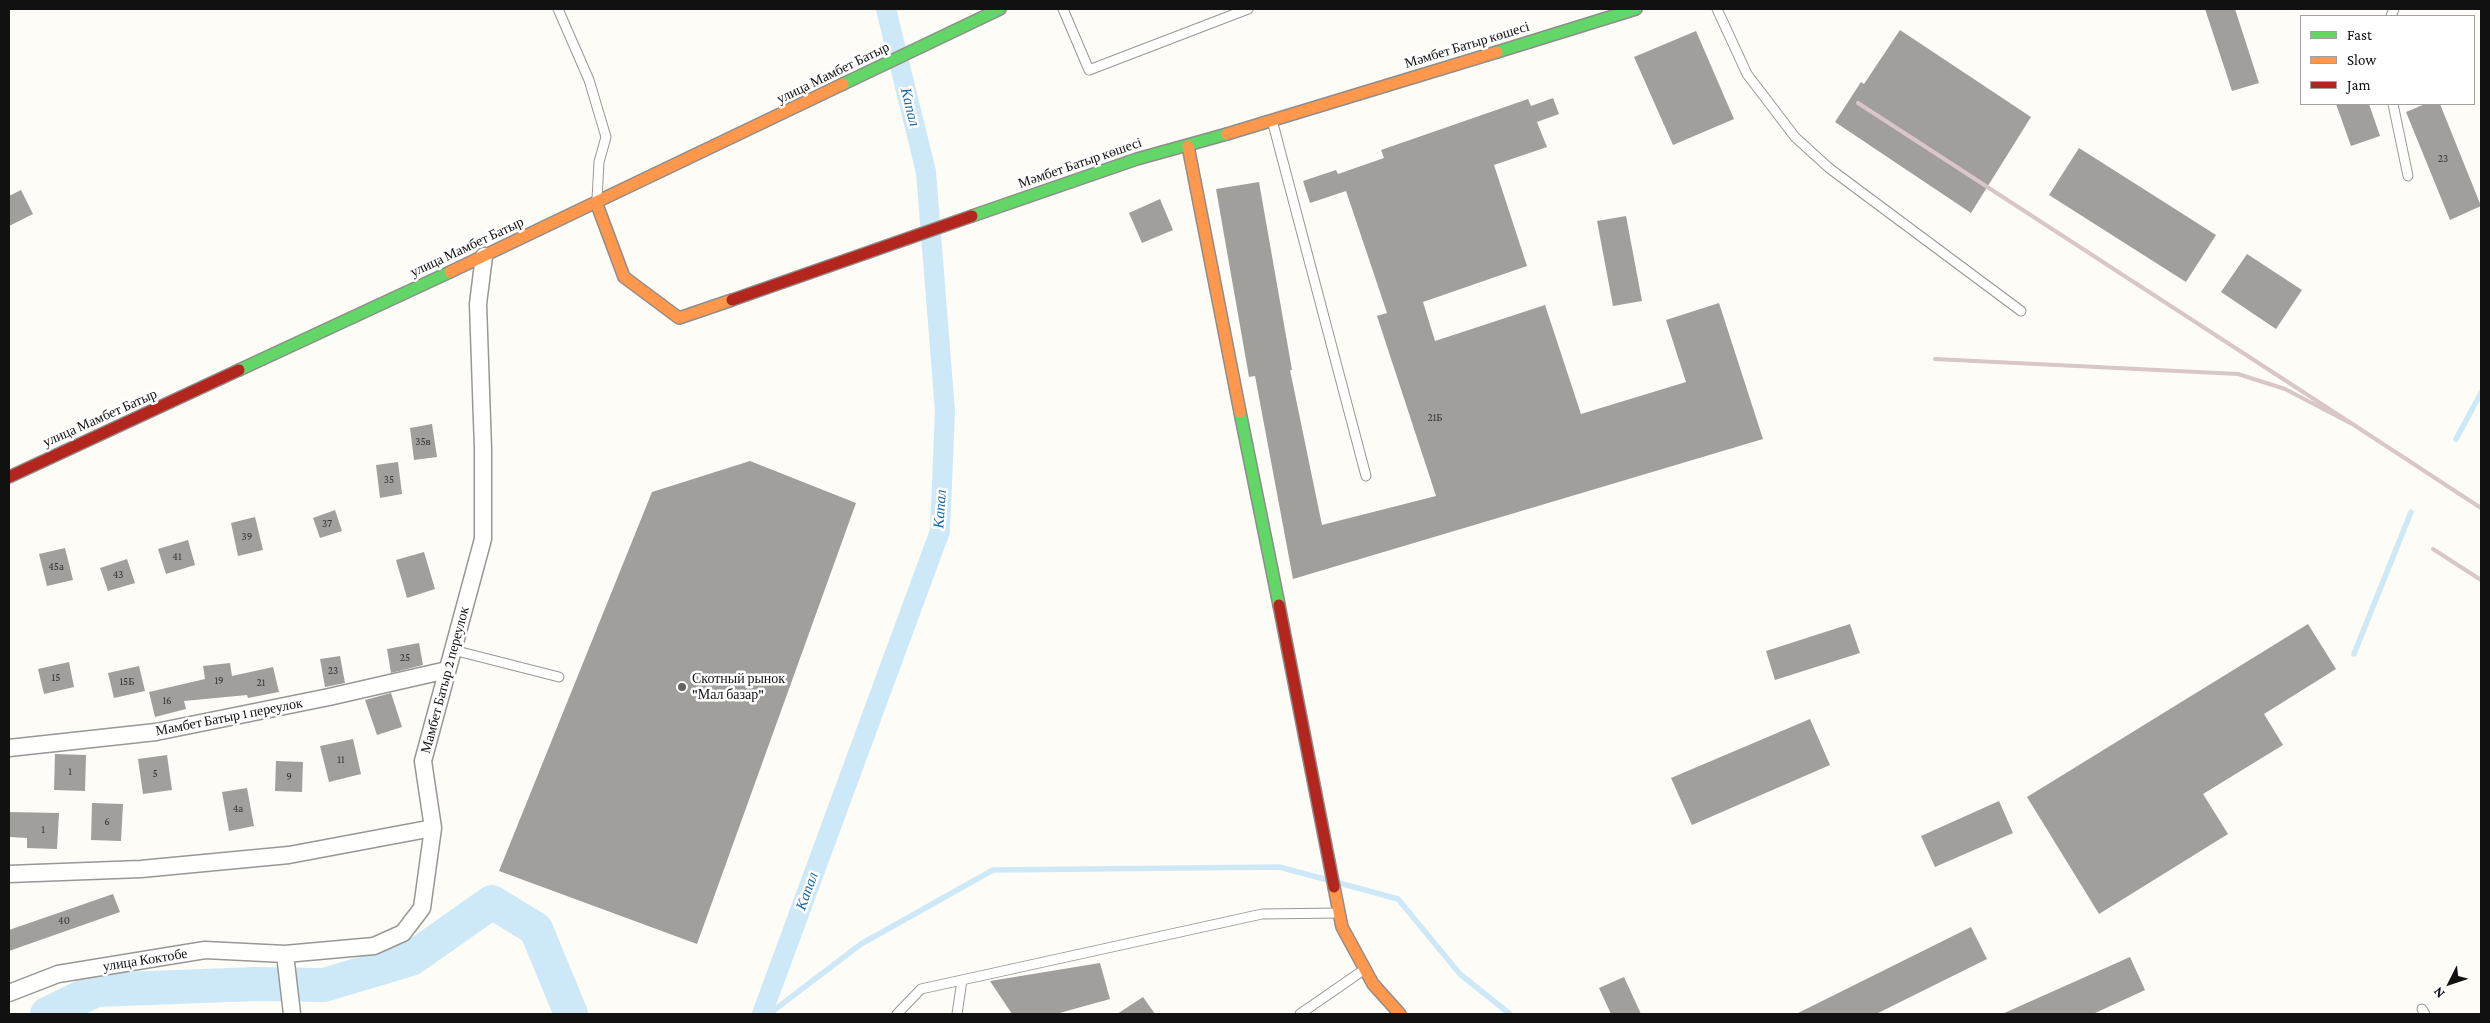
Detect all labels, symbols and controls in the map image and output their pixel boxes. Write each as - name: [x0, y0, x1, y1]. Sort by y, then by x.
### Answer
- legend: [2300, 15, 2475, 105]
- street label: Мәмбет Батыр көшесі: [1403, 18, 1531, 72]
- text: Fast: [2347, 27, 2372, 43]
- street label: улица Мамбет Батыр: [774, 38, 892, 108]
- text: Slow: [2347, 52, 2376, 68]
- text: Jam: [2347, 77, 2370, 93]
- water label: Капал: [897, 86, 923, 128]
- street label: Мәмбет Батыр көшесі: [1016, 134, 1144, 192]
- house number: 23: [2438, 152, 2448, 166]
- street label: улица Мамбет Батыр: [408, 213, 526, 281]
- street label: улица Мамбет Батыр: [40, 385, 160, 451]
- house number: 21Б: [1427, 411, 1443, 425]
- house number: 35в: [415, 435, 431, 449]
- house number: 35: [384, 473, 394, 487]
- water label: Капал: [930, 489, 950, 529]
- house number: 37: [322, 517, 332, 531]
- house number: 39: [242, 530, 252, 544]
- house number: 41: [172, 550, 182, 564]
- house number: 45а: [48, 560, 64, 574]
- house number: 43: [113, 568, 123, 582]
- street label: Мамбет Батыр 2 переулок: [417, 605, 473, 755]
- house number: 25: [400, 651, 410, 665]
- house number: 23: [328, 664, 338, 678]
- house number: 15: [52, 671, 60, 685]
- place label: Скотный рынок "Мал базар": [692, 671, 785, 704]
- house number: 19: [214, 674, 224, 688]
- house number: 15Б: [119, 675, 135, 689]
- house number: 21: [257, 676, 265, 690]
- marker: Скотный рынок "Мал базар": [676, 681, 688, 693]
- street label: Мамбет Батыр 1 переулок: [154, 694, 304, 740]
- house number: 16: [162, 694, 172, 708]
- house number: 11: [337, 753, 345, 767]
- house number: 1: [68, 765, 72, 779]
- house number: 5: [152, 767, 158, 781]
- house number: 9: [286, 770, 292, 784]
- house number: 4а: [233, 802, 243, 816]
- house number: 6: [104, 815, 110, 829]
- house number: 1: [41, 823, 45, 837]
- water label: Капал: [792, 870, 822, 912]
- house number: 40: [58, 914, 70, 928]
- street label: улица Коктобе: [101, 945, 189, 975]
- north arrow: [2425, 958, 2475, 1008]
- text: N: [2430, 984, 2448, 1002]

